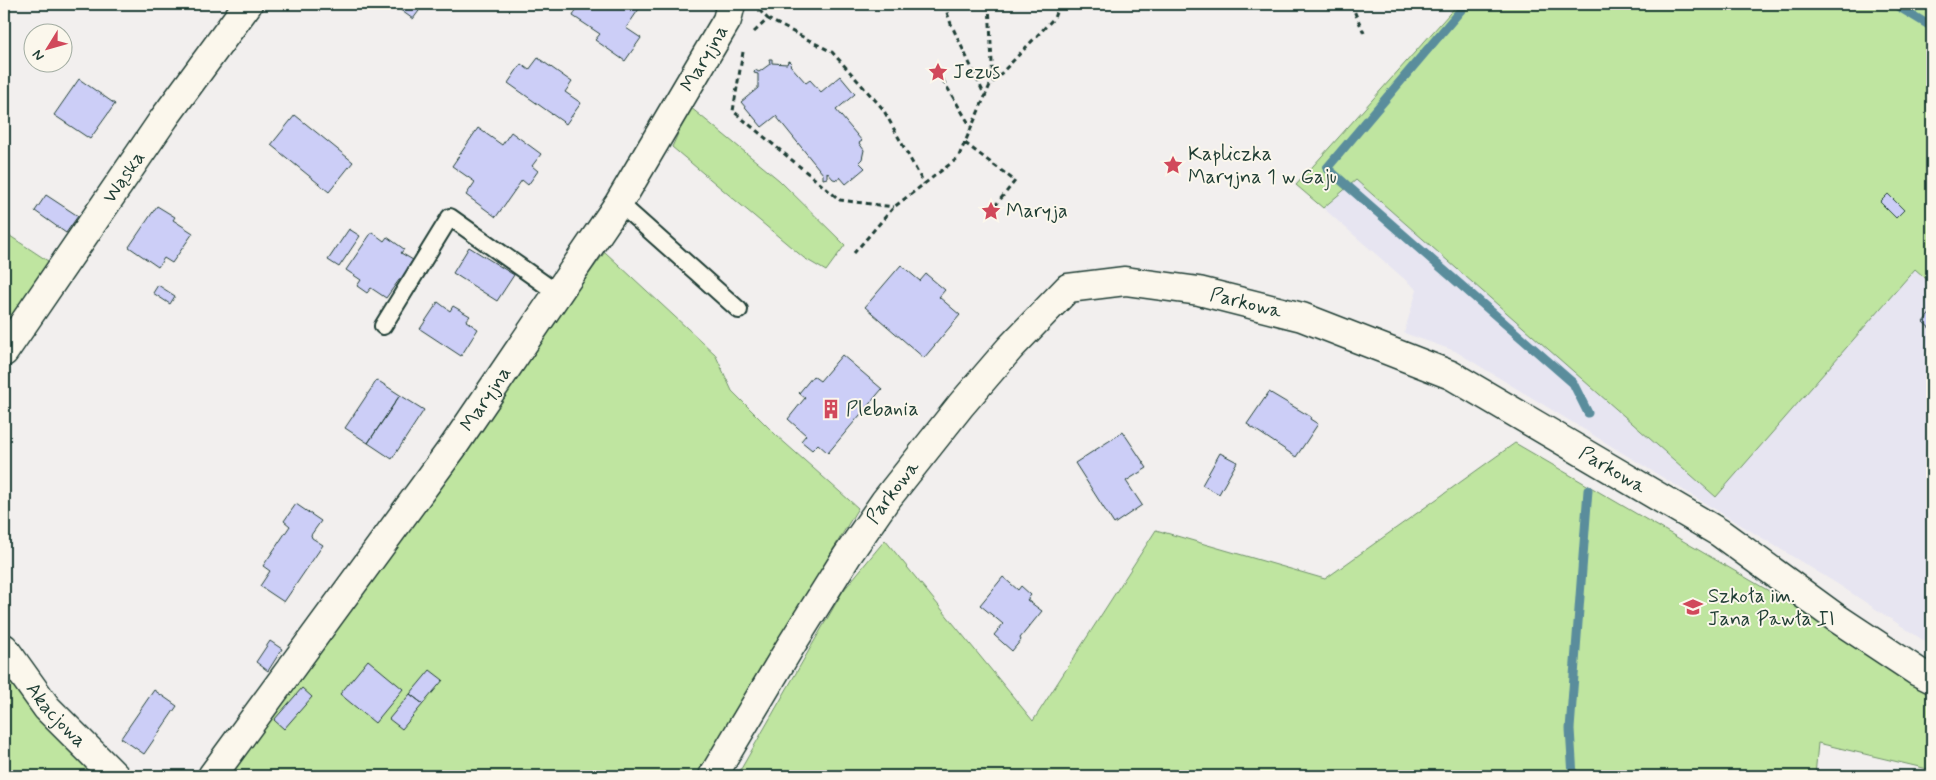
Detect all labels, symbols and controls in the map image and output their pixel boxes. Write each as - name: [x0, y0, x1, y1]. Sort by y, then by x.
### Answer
- street label: Maryjna: [674, 20, 735, 97]
- north arrow: [22, 22, 72, 72]
- text: N: [28, 46, 48, 64]
- place label: Jezus: [953, 59, 1001, 86]
- place icon: Jezus: [927, 61, 949, 83]
- place label: Kapliczka Maryjna 1 w Gaju: [1188, 141, 1337, 191]
- street label: Wąska: [96, 145, 151, 209]
- place icon: Kapliczka Maryjna 1 w Gaju: [1162, 154, 1184, 176]
- place label: Maryja: [1006, 198, 1068, 225]
- place icon: Maryja: [980, 200, 1002, 222]
- street label: Parkowa: [1207, 281, 1286, 325]
- street label: Maryjna: [454, 361, 518, 437]
- place label: Plebania: [846, 396, 919, 423]
- building icon: Plebania: [820, 398, 842, 420]
- street label: Parkowa: [1574, 440, 1652, 501]
- street label: Parkowa: [860, 454, 926, 529]
- place label: Szkoła im. Jana Pawła II: [1708, 583, 1835, 633]
- school or university icon: Szkoła im. Jana Pawła II: [1682, 596, 1704, 618]
- street label: Akacjowa: [19, 677, 93, 754]

